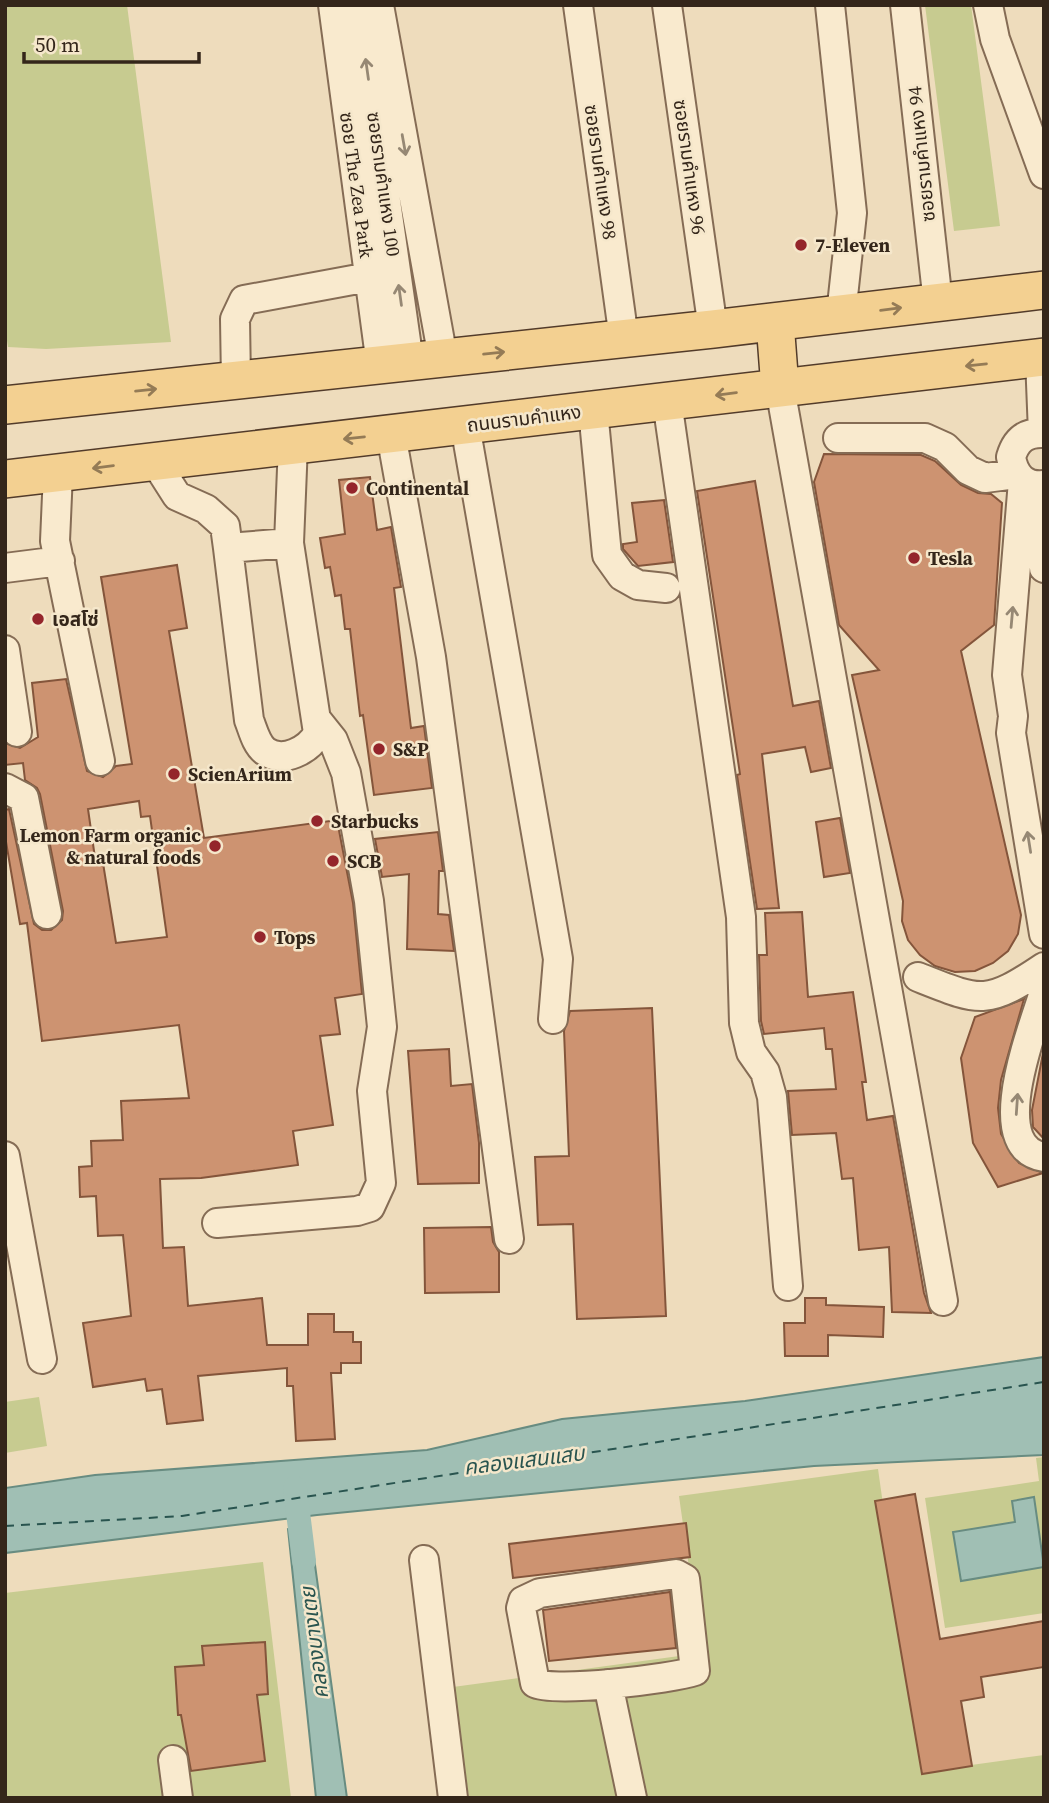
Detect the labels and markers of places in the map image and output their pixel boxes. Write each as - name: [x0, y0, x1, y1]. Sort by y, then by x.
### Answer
- place label: 7-Eleven: [815, 232, 890, 258]
- marker: 7-Eleven: [793, 237, 809, 253]
- place label: Continental: [366, 475, 469, 501]
- marker: Continental: [344, 480, 360, 496]
- place label: Tesla: [928, 545, 974, 571]
- marker: Tesla: [906, 550, 922, 566]
- place label: เอสโซ่: [52, 606, 99, 632]
- marker: เอสโซ่: [30, 611, 46, 627]
- place label: S&P: [393, 736, 429, 762]
- marker: S&P: [371, 741, 387, 757]
- place label: ScienArium: [188, 761, 292, 787]
- marker: ScienArium: [166, 766, 182, 782]
- place label: Starbucks: [331, 808, 419, 834]
- marker: Starbucks: [309, 813, 325, 829]
- place label: Lemon Farm organic & natural foods: [19, 822, 201, 870]
- marker: Lemon Farm organic & natural foods: [207, 838, 223, 854]
- place label: SCB: [347, 848, 381, 874]
- marker: SCB: [325, 853, 341, 869]
- place label: Tops: [274, 924, 316, 950]
- marker: Tops: [252, 929, 268, 945]

